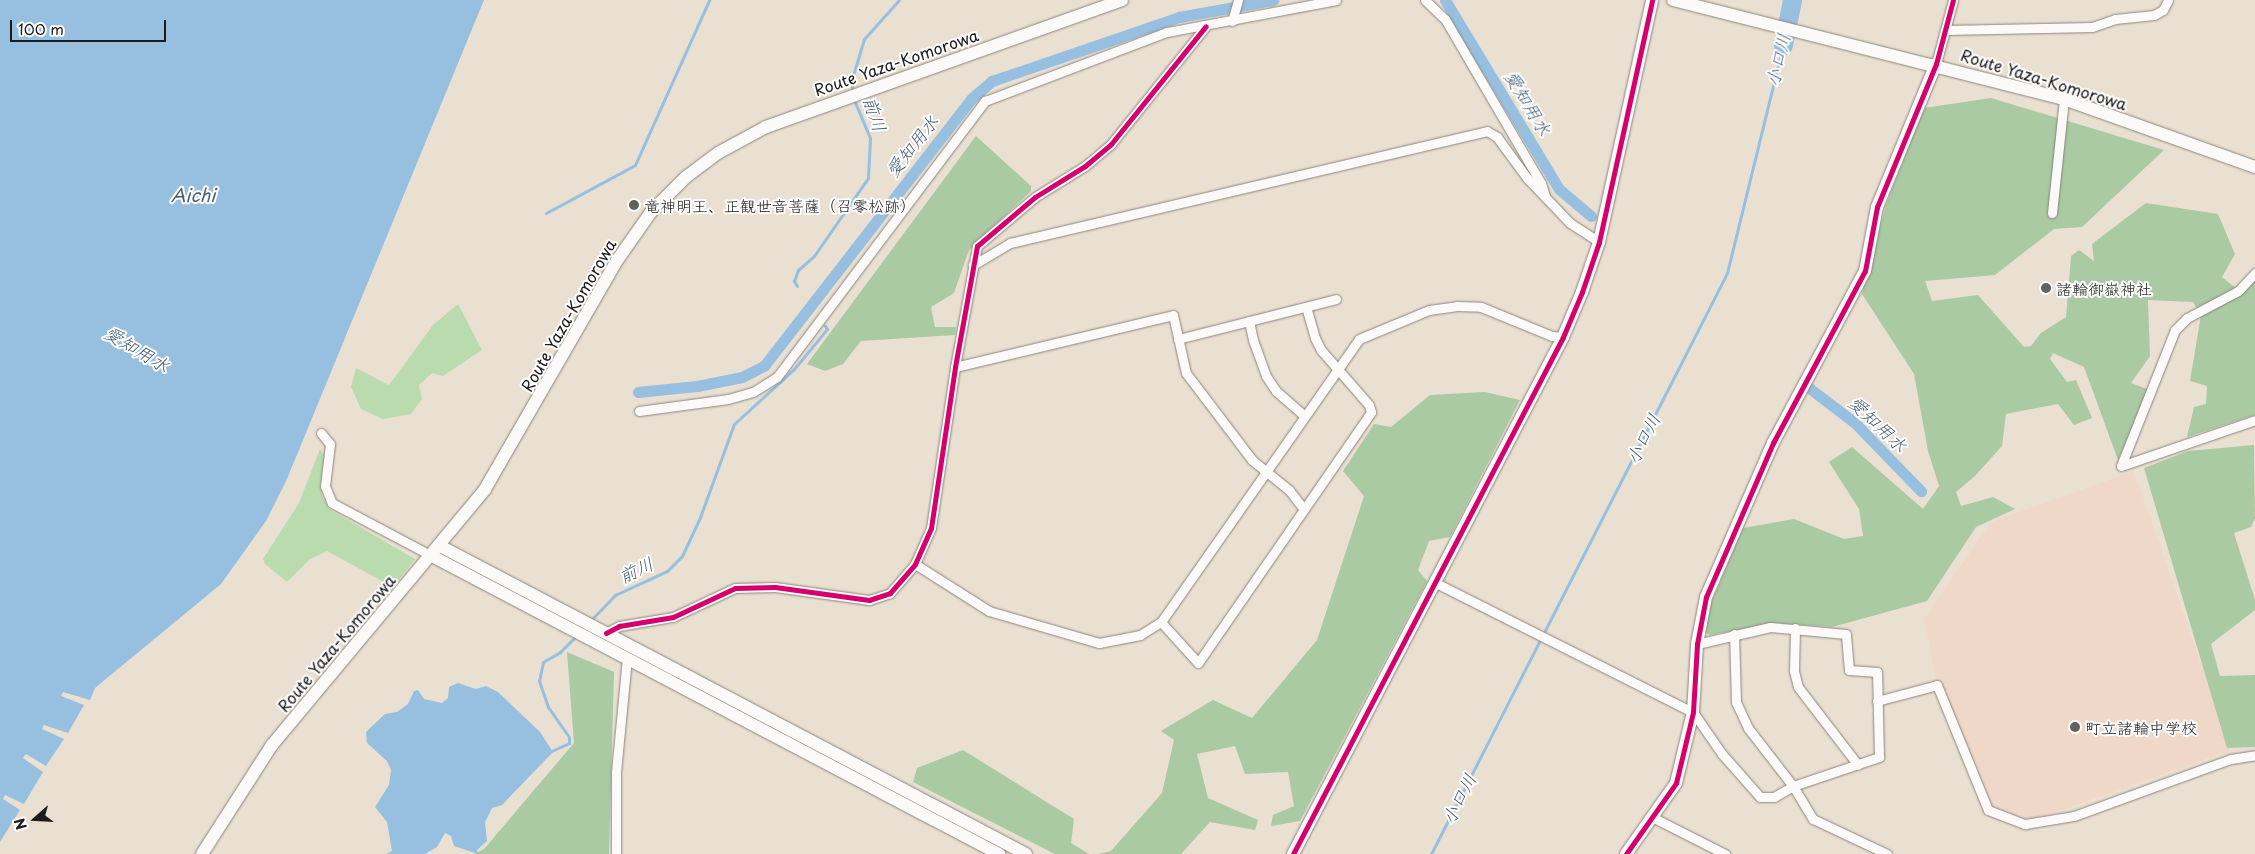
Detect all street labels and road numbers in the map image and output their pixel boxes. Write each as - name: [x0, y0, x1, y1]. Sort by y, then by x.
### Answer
- street label: Route Yaza-Komorowa: [811, 25, 981, 99]
- street label: Route Yaza-Komorowa: [1958, 44, 2130, 114]
- street label: Route Yaza-Komorowa: [516, 235, 620, 395]
- street label: Route Yaza-Komorowa: [273, 570, 399, 716]

